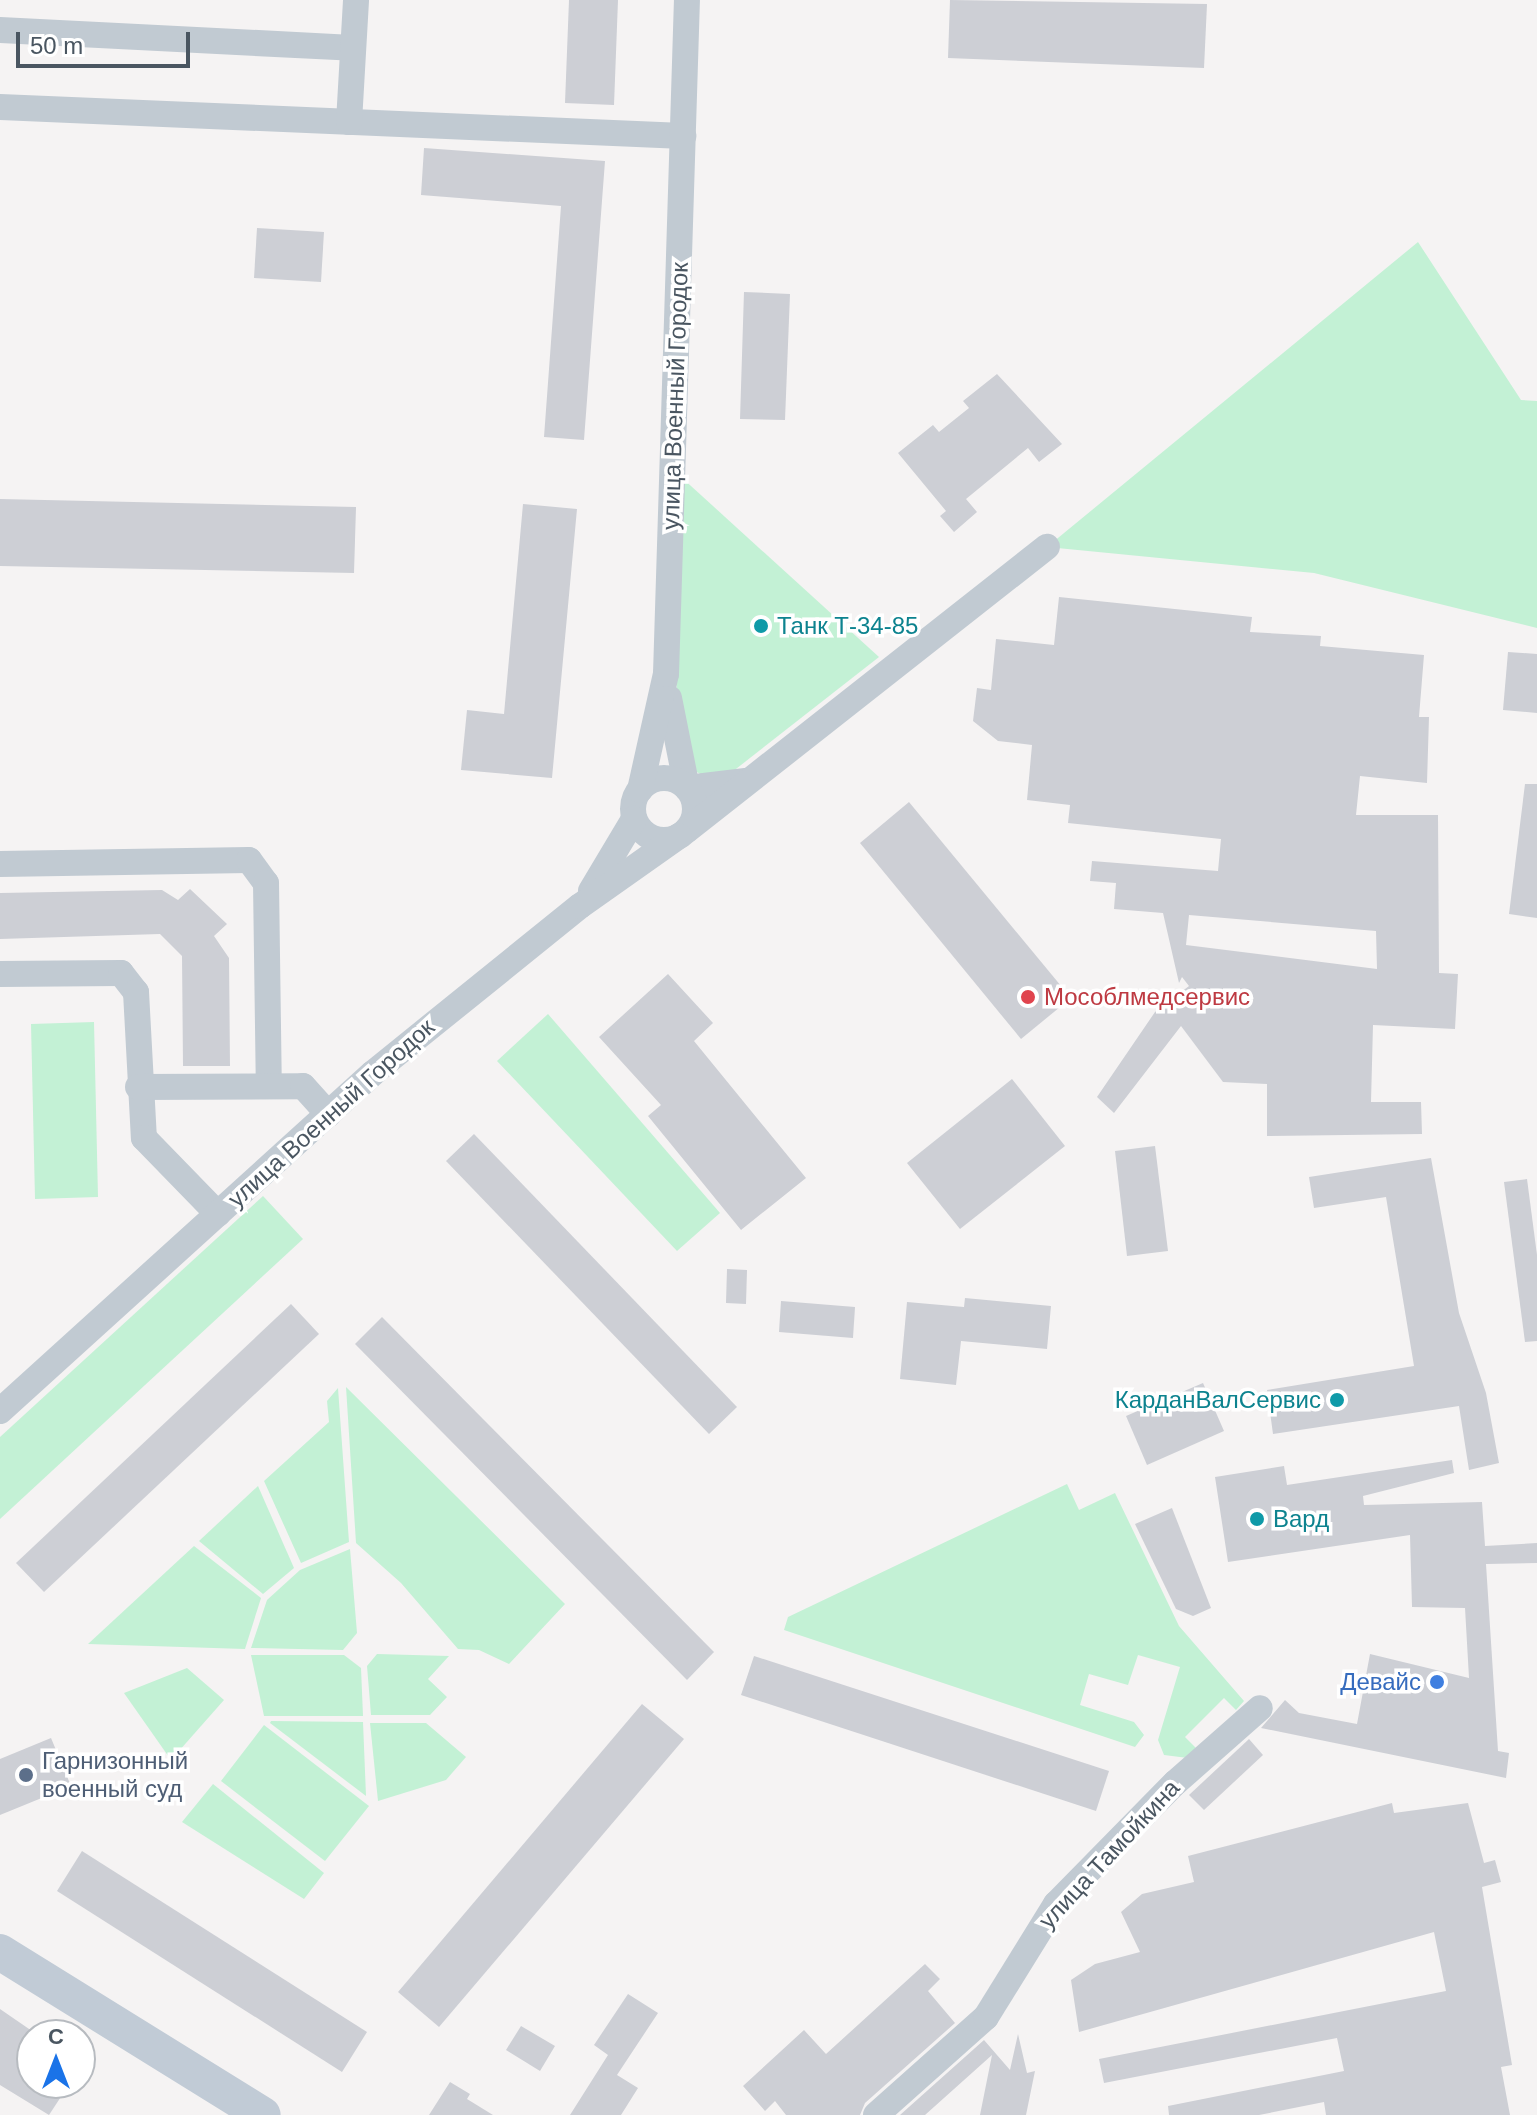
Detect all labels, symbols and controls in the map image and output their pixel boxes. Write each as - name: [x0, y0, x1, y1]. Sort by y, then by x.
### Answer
- scale bar: [20, 16, 194, 66]
- text: 50 m: [30, 32, 83, 59]
- street label: улица Военный Городок: [656, 262, 694, 530]
- place label: Танк Т-34-85: [777, 612, 918, 640]
- marker: Танк Т-34-85: [752, 617, 770, 635]
- place label: Мособлмедсервис: [1044, 983, 1250, 1011]
- marker: Мособлмедсервис: [1019, 988, 1037, 1006]
- street label: улица Военный Городок: [222, 1013, 440, 1213]
- place label: КарданВалСервис: [1115, 1386, 1321, 1414]
- marker: КарданВалСервис: [1328, 1391, 1346, 1409]
- place label: Вард: [1273, 1505, 1329, 1533]
- marker: Вард: [1248, 1510, 1266, 1528]
- place label: Девайс: [1340, 1668, 1421, 1696]
- marker: Девайс: [1428, 1673, 1446, 1691]
- place label: Гарнизонный военный суд: [42, 1747, 188, 1803]
- marker: Гарнизонный военный суд: [17, 1766, 35, 1784]
- street label: улица Тамойкина: [1033, 1773, 1185, 1935]
- north arrow: [16, 2019, 96, 2099]
- text: С: [48, 2024, 64, 2049]

